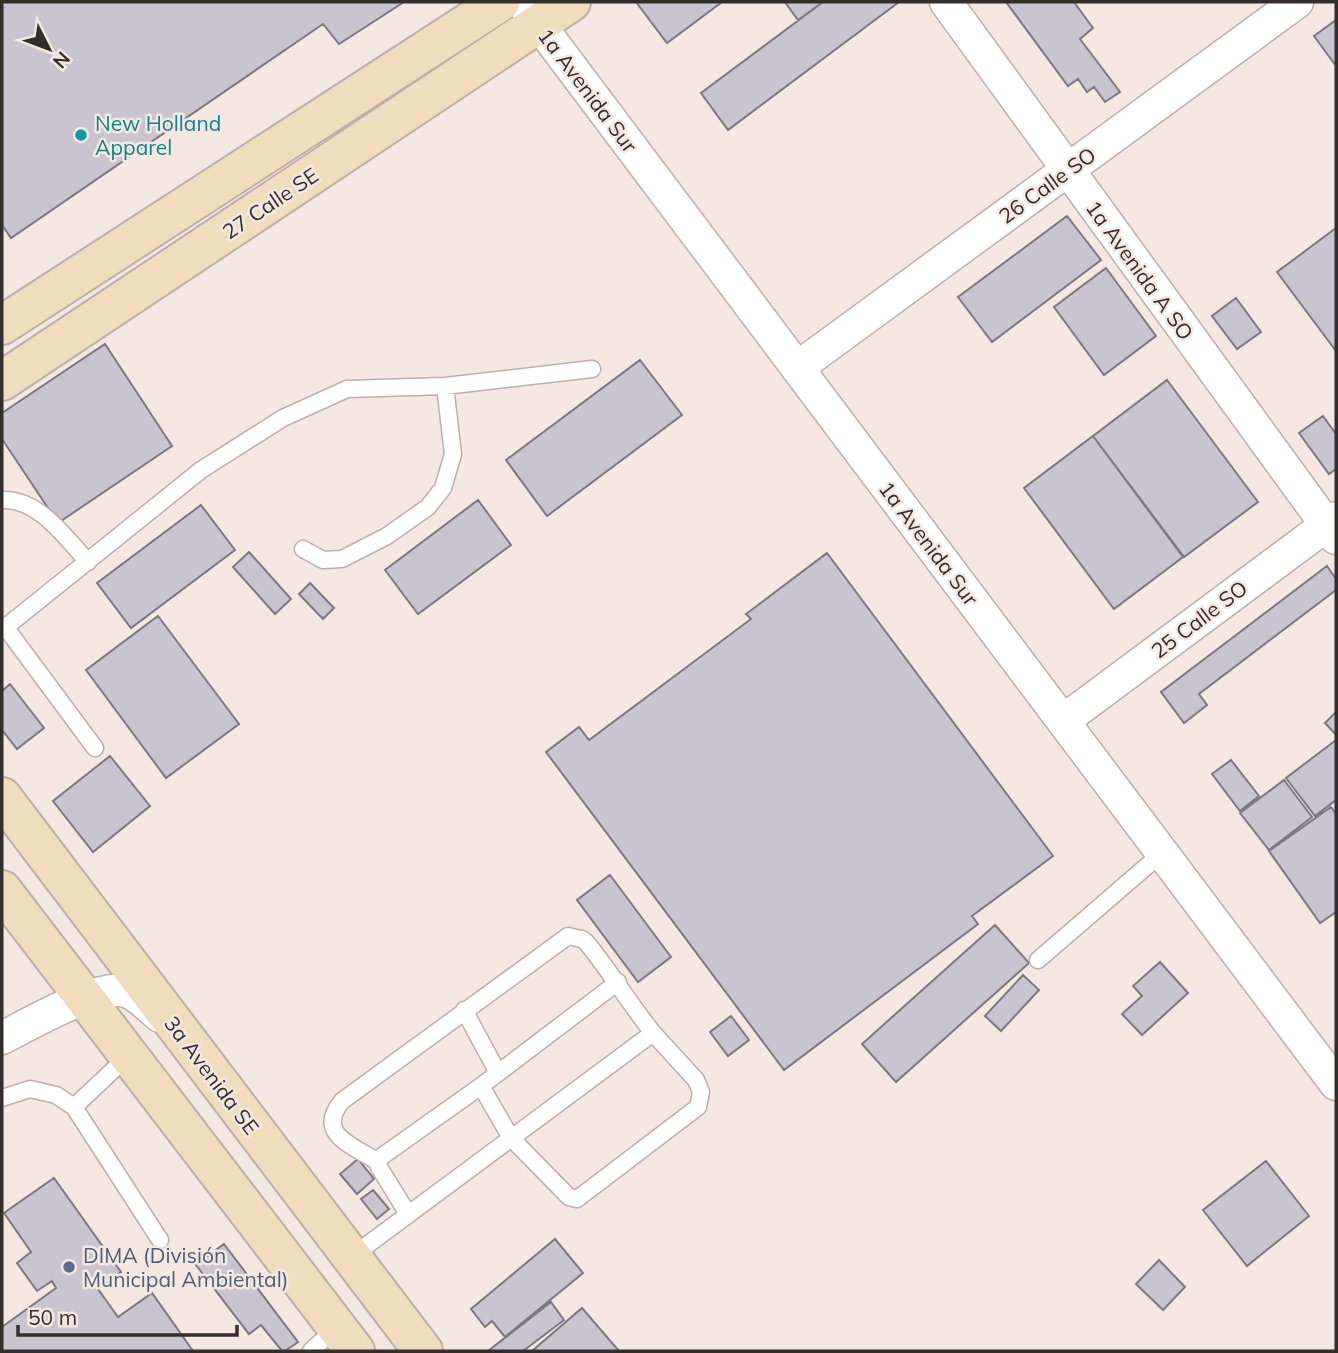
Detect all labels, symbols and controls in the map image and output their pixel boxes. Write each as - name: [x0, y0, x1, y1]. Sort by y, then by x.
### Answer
- north arrow: [14, 14, 84, 84]
- street label: 1a Avenida Sur: [533, 23, 643, 158]
- text: N: [48, 47, 75, 74]
- place label: New Holland Apparel: [95, 110, 221, 160]
- marker: New Holland Apparel: [73, 127, 89, 143]
- street label: 26 Calle SO: [993, 141, 1101, 229]
- street label: 27 Calle SE: [217, 162, 323, 244]
- street label: 1a Avenida A SO: [1081, 195, 1199, 345]
- street label: 1a Avenida Sur: [874, 476, 984, 611]
- street label: 25 Calle SO: [1146, 574, 1252, 664]
- street label: 3a Avenida SE: [159, 1011, 265, 1139]
- place label: DIMA (División Municipal Ambiental): [83, 1242, 288, 1292]
- marker: DIMA (División Municipal Ambiental): [61, 1259, 77, 1275]
- scale bar: [18, 1294, 236, 1338]
- text: 50 m: [28, 1304, 77, 1330]

